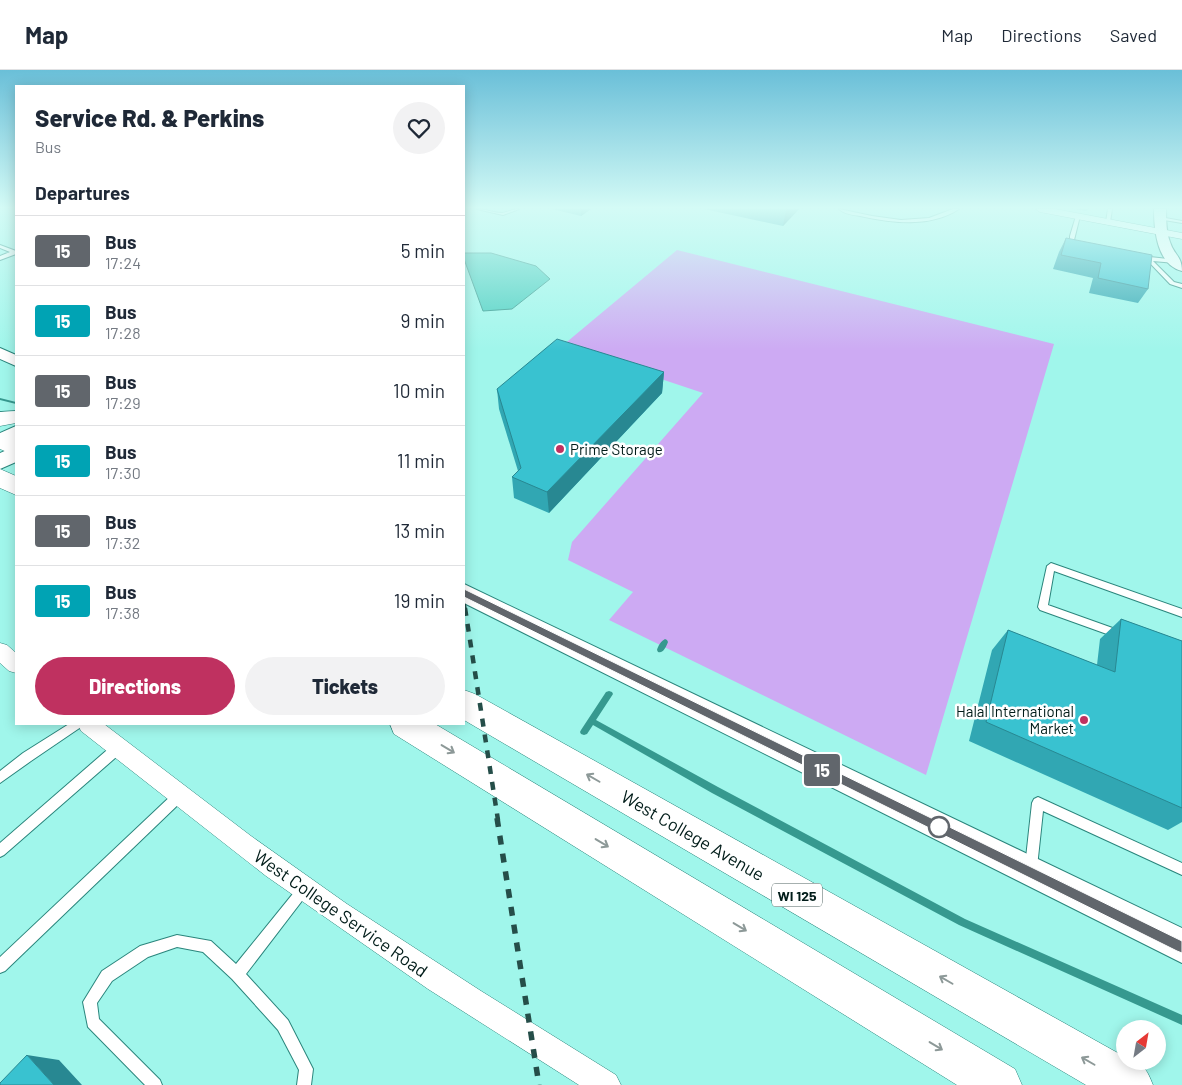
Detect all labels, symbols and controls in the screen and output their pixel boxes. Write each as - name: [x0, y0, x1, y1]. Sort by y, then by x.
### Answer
- text: Map: [25, 20, 68, 49]
- text: Map: [941, 24, 973, 46]
- text: Directions: [1001, 24, 1082, 46]
- text: Saved: [1110, 24, 1157, 46]
- button: heart: [393, 102, 445, 154]
- text: Service Rd. & Perkins: [35, 103, 264, 132]
- text: Bus: [35, 137, 61, 156]
- text: Departures: [35, 181, 130, 204]
- text: Bus: [105, 230, 137, 253]
- text: 5 min: [401, 239, 445, 262]
- text: 15: [54, 240, 71, 262]
- text: 17:24: [105, 253, 141, 272]
- text: Bus: [105, 300, 137, 323]
- text: 9 min: [401, 309, 445, 332]
- text: 15: [54, 310, 71, 332]
- text: 17:28: [105, 323, 141, 342]
- text: Bus: [105, 370, 137, 393]
- text: 10 min: [393, 379, 445, 402]
- text: 15: [54, 380, 71, 402]
- text: 17:29: [105, 393, 141, 412]
- text: Bus: [105, 440, 137, 463]
- place label: Prime Storage: [570, 440, 663, 458]
- marker: Prime Storage: [554, 443, 566, 455]
- text: 11 min: [397, 449, 445, 472]
- text: 15: [54, 450, 71, 472]
- text: 17:30: [105, 463, 141, 482]
- text: Bus: [105, 510, 137, 533]
- text: 13 min: [394, 519, 445, 542]
- text: 15: [54, 520, 71, 542]
- text: 17:32: [105, 533, 140, 552]
- text: Bus: [105, 580, 137, 603]
- text: 19 min: [394, 589, 445, 612]
- text: 15: [54, 590, 71, 612]
- text: 17:38: [105, 603, 140, 622]
- button: Directions: [35, 657, 235, 715]
- button: Tickets: [245, 657, 445, 715]
- place label: Halal International Market: [956, 702, 1074, 737]
- marker: Halal International Market: [1078, 714, 1090, 726]
- one-way arrow: [441, 744, 455, 754]
- line badge: 15: [800, 754, 844, 786]
- text: 15: [814, 759, 830, 781]
- one-way arrow: [586, 772, 601, 782]
- street label: West College Avenue: [617, 785, 769, 885]
- unlabelled marker: [928, 816, 950, 838]
- one-way arrow: [594, 838, 608, 848]
- street label: West College Service Road: [250, 845, 432, 981]
- road number: WI 125: [772, 884, 822, 906]
- one-way arrow: [733, 923, 747, 933]
- one-way arrow: [940, 975, 954, 985]
- north arrow: [1116, 1020, 1166, 1070]
- map controls: [1116, 1020, 1166, 1070]
- one-way arrow: [928, 1042, 942, 1052]
- one-way arrow: [1080, 1056, 1095, 1066]

